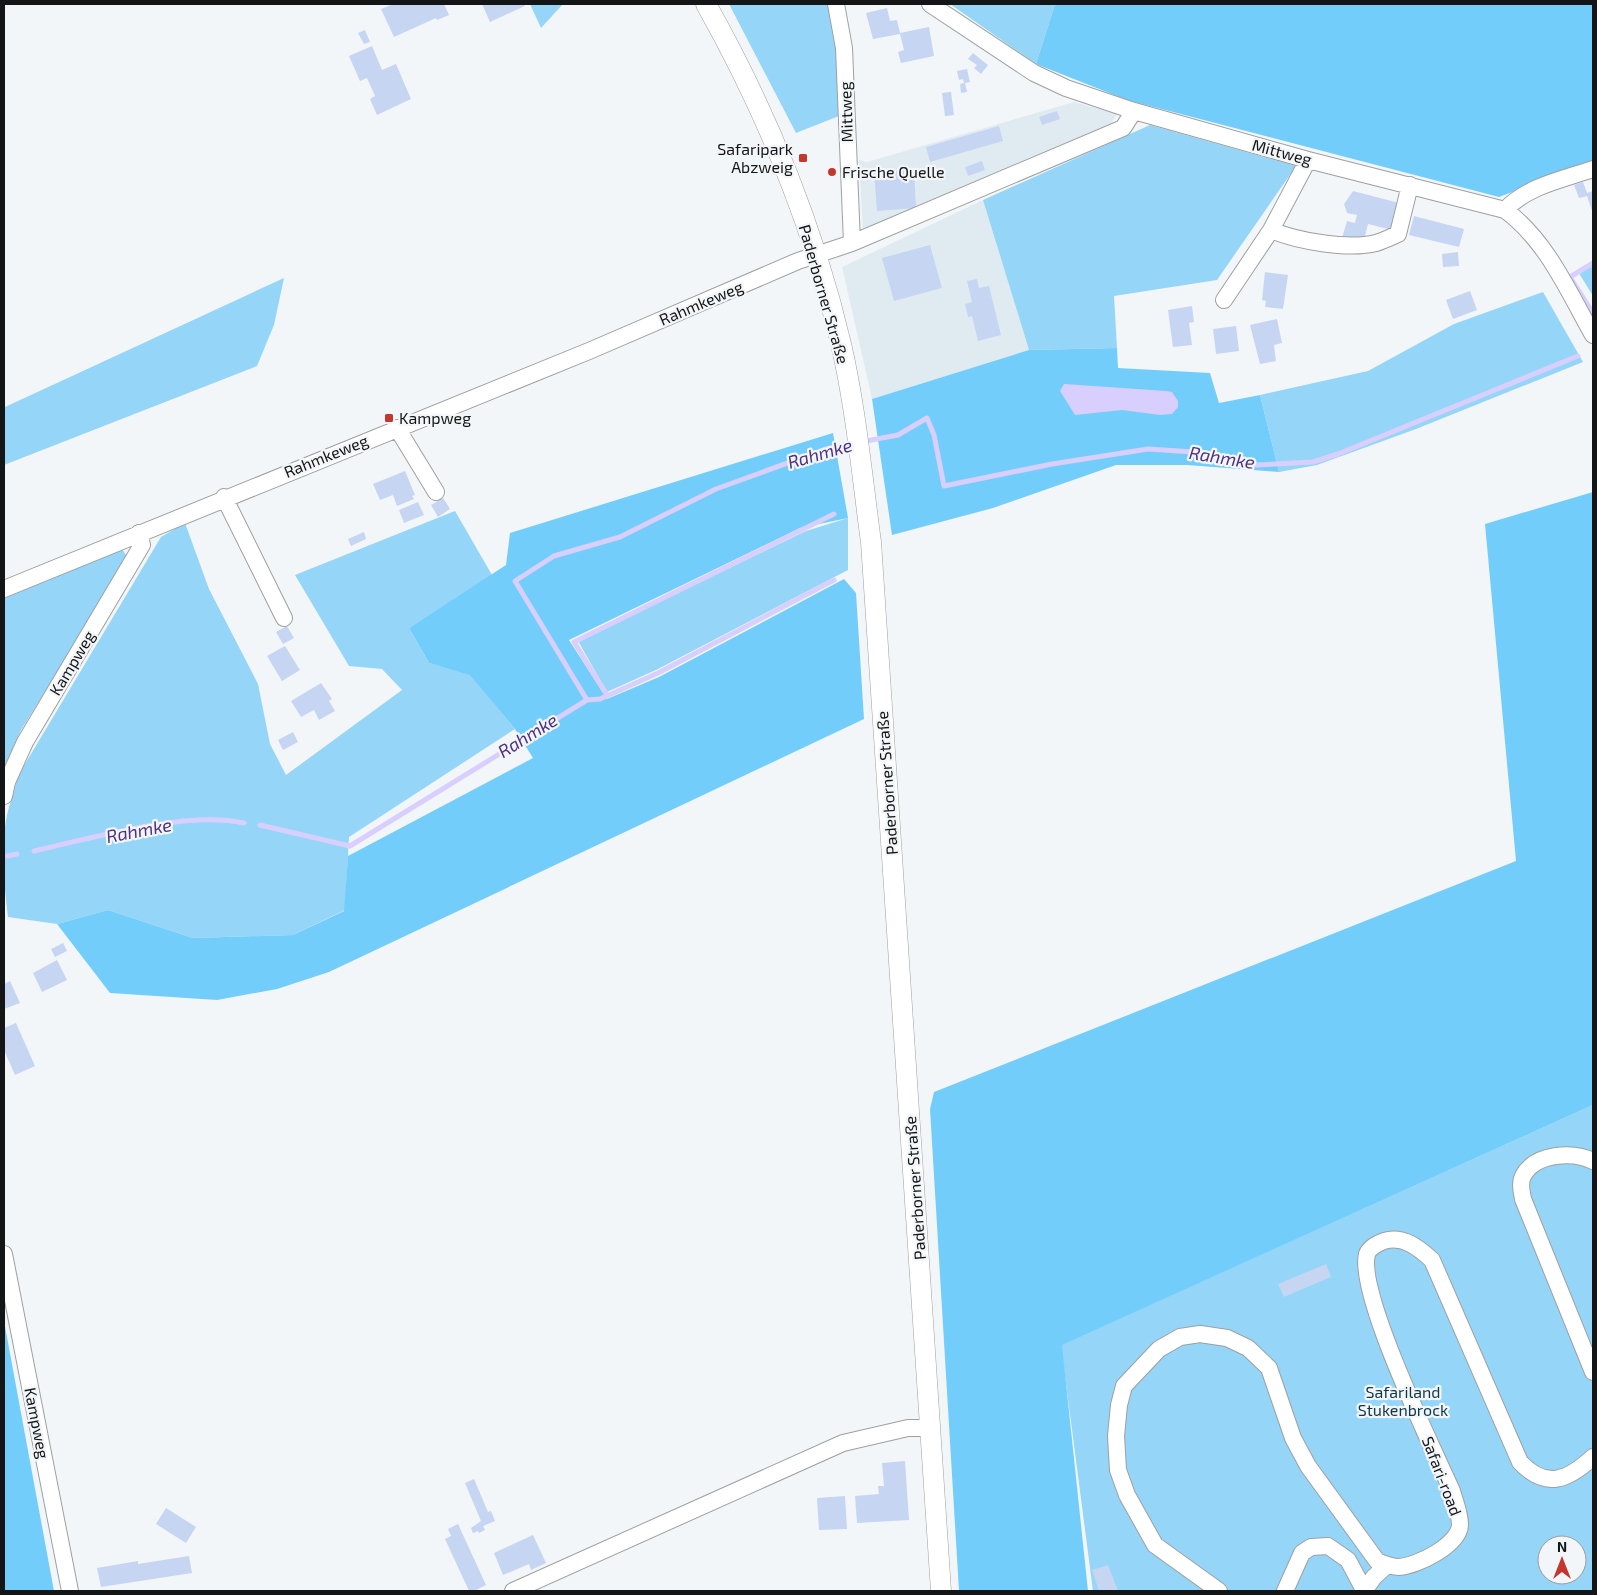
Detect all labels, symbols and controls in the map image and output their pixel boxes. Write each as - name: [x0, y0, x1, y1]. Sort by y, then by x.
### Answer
- street label: Mittweg: [835, 81, 856, 143]
- street label: Mittweg: [1250, 134, 1314, 169]
- place label: Safaripark Abzweig: [717, 139, 793, 176]
- marker: Safaripark Abzweig: [797, 152, 809, 164]
- place label: Frische Quelle: [842, 162, 945, 182]
- marker: Frische Quelle: [826, 166, 838, 178]
- street label: Paderborner Straße: [795, 222, 853, 366]
- street label: Rahmkeweg: [656, 276, 746, 329]
- place label: Kampweg: [399, 408, 471, 427]
- marker: Kampweg: [383, 412, 395, 424]
- street label: Rahmkeweg: [281, 430, 371, 481]
- water label: Rahmke: [785, 433, 855, 473]
- water label: Rahmke: [1188, 441, 1257, 473]
- street label: Kampweg: [45, 627, 98, 699]
- water label: Rahmke: [493, 708, 562, 762]
- street label: Paderborner Straße: [872, 711, 901, 856]
- water label: Rahmke: [104, 813, 174, 847]
- street label: Paderborner Straße: [900, 1116, 929, 1261]
- park label: Safariland Stukenbrock: [1358, 1382, 1448, 1419]
- street label: Kampweg: [21, 1386, 54, 1460]
- street label: Safari-road: [1419, 1433, 1466, 1518]
- north arrow: [1537, 1535, 1587, 1585]
- text: N: [1557, 1538, 1567, 1555]

